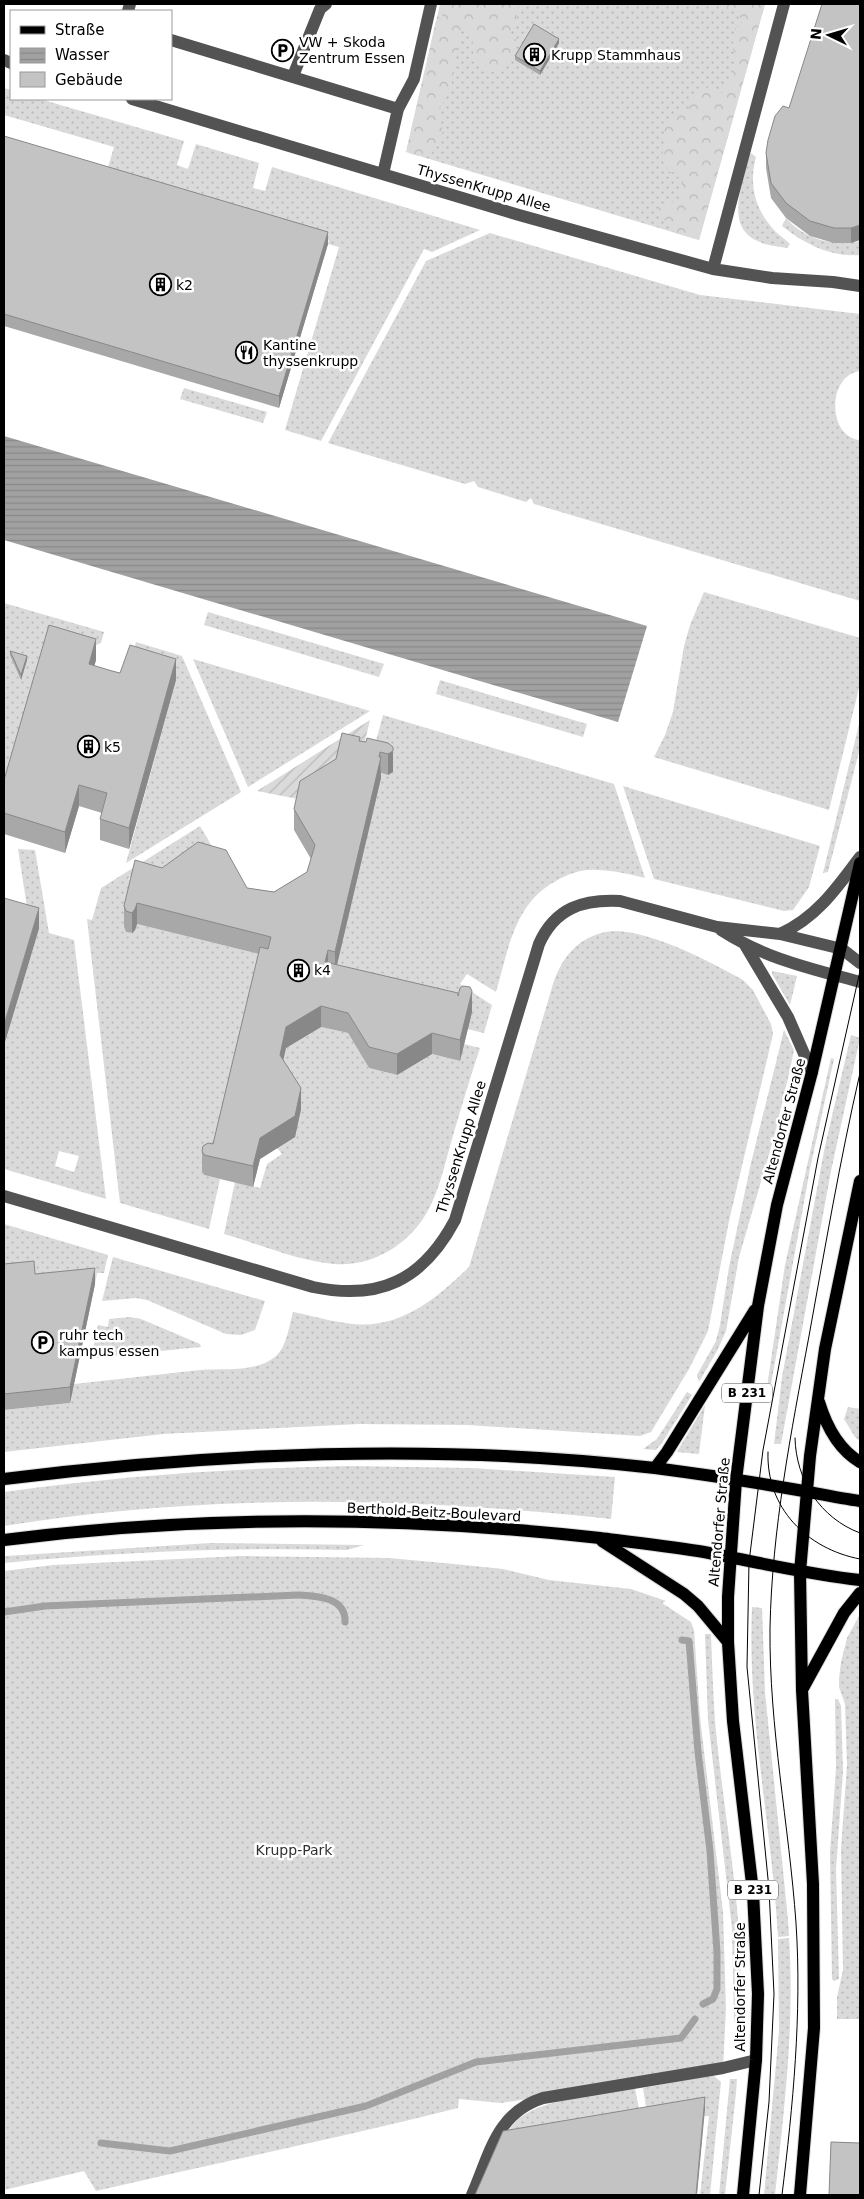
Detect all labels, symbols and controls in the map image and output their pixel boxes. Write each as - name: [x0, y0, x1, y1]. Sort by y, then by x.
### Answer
- legend: [10, 10, 172, 100]
- north arrow: [804, 10, 854, 60]
- text: Straße: [55, 21, 104, 39]
- text: N: [808, 27, 825, 40]
- place label: VW + Skoda Zentrum Essen: [299, 34, 405, 66]
- parking icon: VW + Skoda Zentrum Essen: [271, 38, 295, 62]
- building icon: Krupp Stammhaus: [523, 43, 547, 67]
- text: Wasser: [55, 46, 110, 64]
- place label: Krupp Stammhaus: [551, 47, 681, 63]
- text: Gebäude: [55, 71, 123, 89]
- street label: ThyssenKrupp Allee: [414, 161, 553, 215]
- building icon: k2: [148, 273, 172, 297]
- place label: k2: [176, 277, 193, 293]
- place label: Kantine thyssenkrupp: [263, 337, 358, 369]
- restaurant icon: Kantine thyssenkrupp: [235, 341, 259, 365]
- building icon: k5: [76, 735, 100, 759]
- place label: k5: [104, 739, 121, 755]
- building icon: k4: [286, 958, 310, 982]
- place label: k4: [314, 962, 331, 978]
- street label: Altendorfer Straße: [760, 1056, 808, 1186]
- street label: ThyssenKrupp Allee: [433, 1078, 489, 1216]
- place label: ruhr tech kampus essen: [59, 1327, 159, 1359]
- parking icon: ruhr tech kampus essen: [31, 1331, 55, 1355]
- road number: B 231: [722, 1384, 772, 1402]
- street label: Altendorfer Straße: [705, 1457, 733, 1587]
- street label: Berthold-Beitz-Boulevard: [346, 1499, 522, 1525]
- park label: Krupp-Park: [256, 1842, 333, 1858]
- road number: B 231: [728, 1880, 778, 1900]
- street label: Altendorfer Straße: [732, 1922, 748, 2052]

